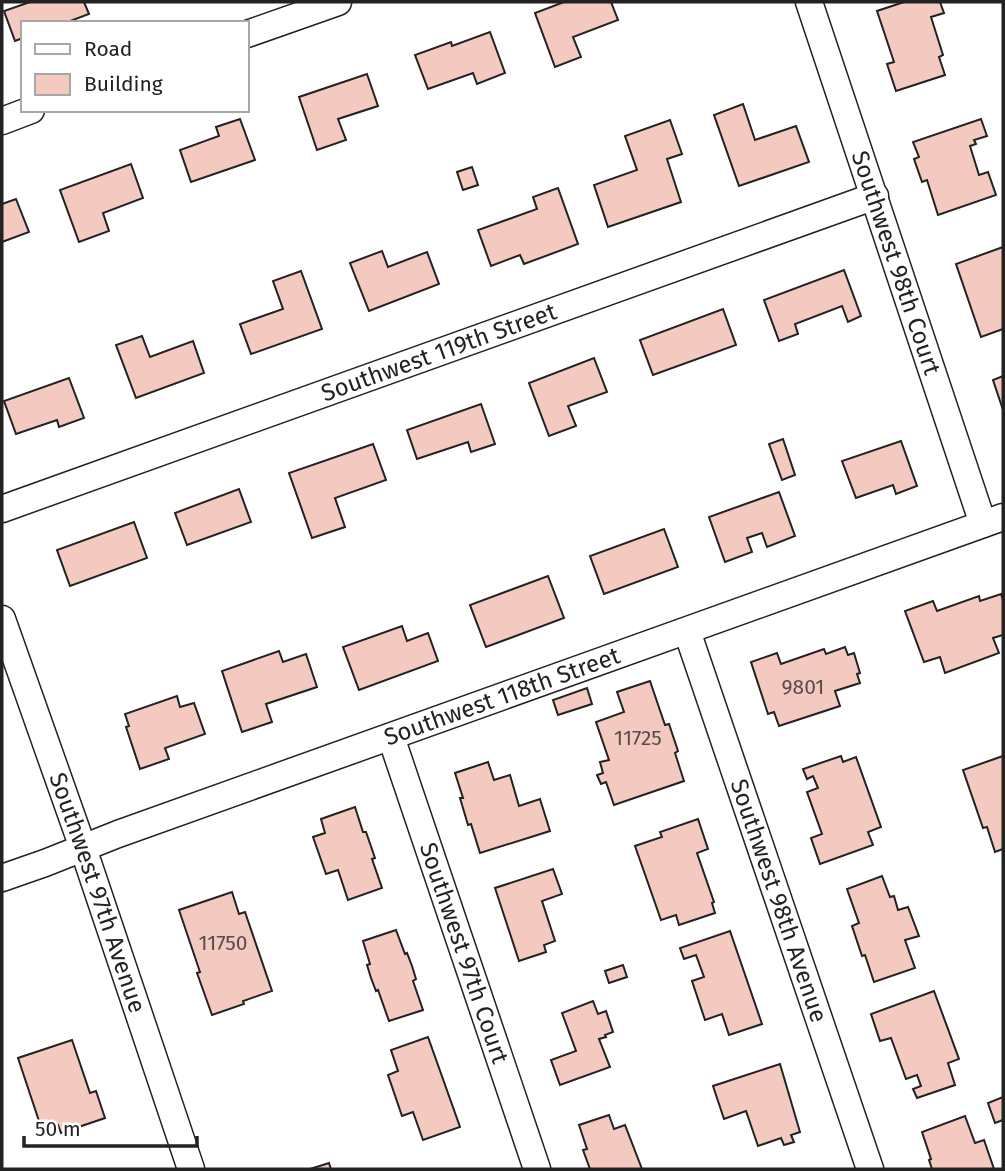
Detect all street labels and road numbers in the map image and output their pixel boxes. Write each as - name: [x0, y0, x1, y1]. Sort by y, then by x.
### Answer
- street label: Southwest 98th Court: [846, 147, 946, 379]
- street label: Southwest 119th Street: [317, 297, 560, 407]
- street label: Southwest 118th Street: [380, 641, 624, 752]
- street label: Southwest 97th Avenue: [43, 769, 151, 1017]
- street label: Southwest 98th Avenue: [724, 776, 833, 1026]
- street label: Southwest 97th Court: [414, 839, 514, 1067]

